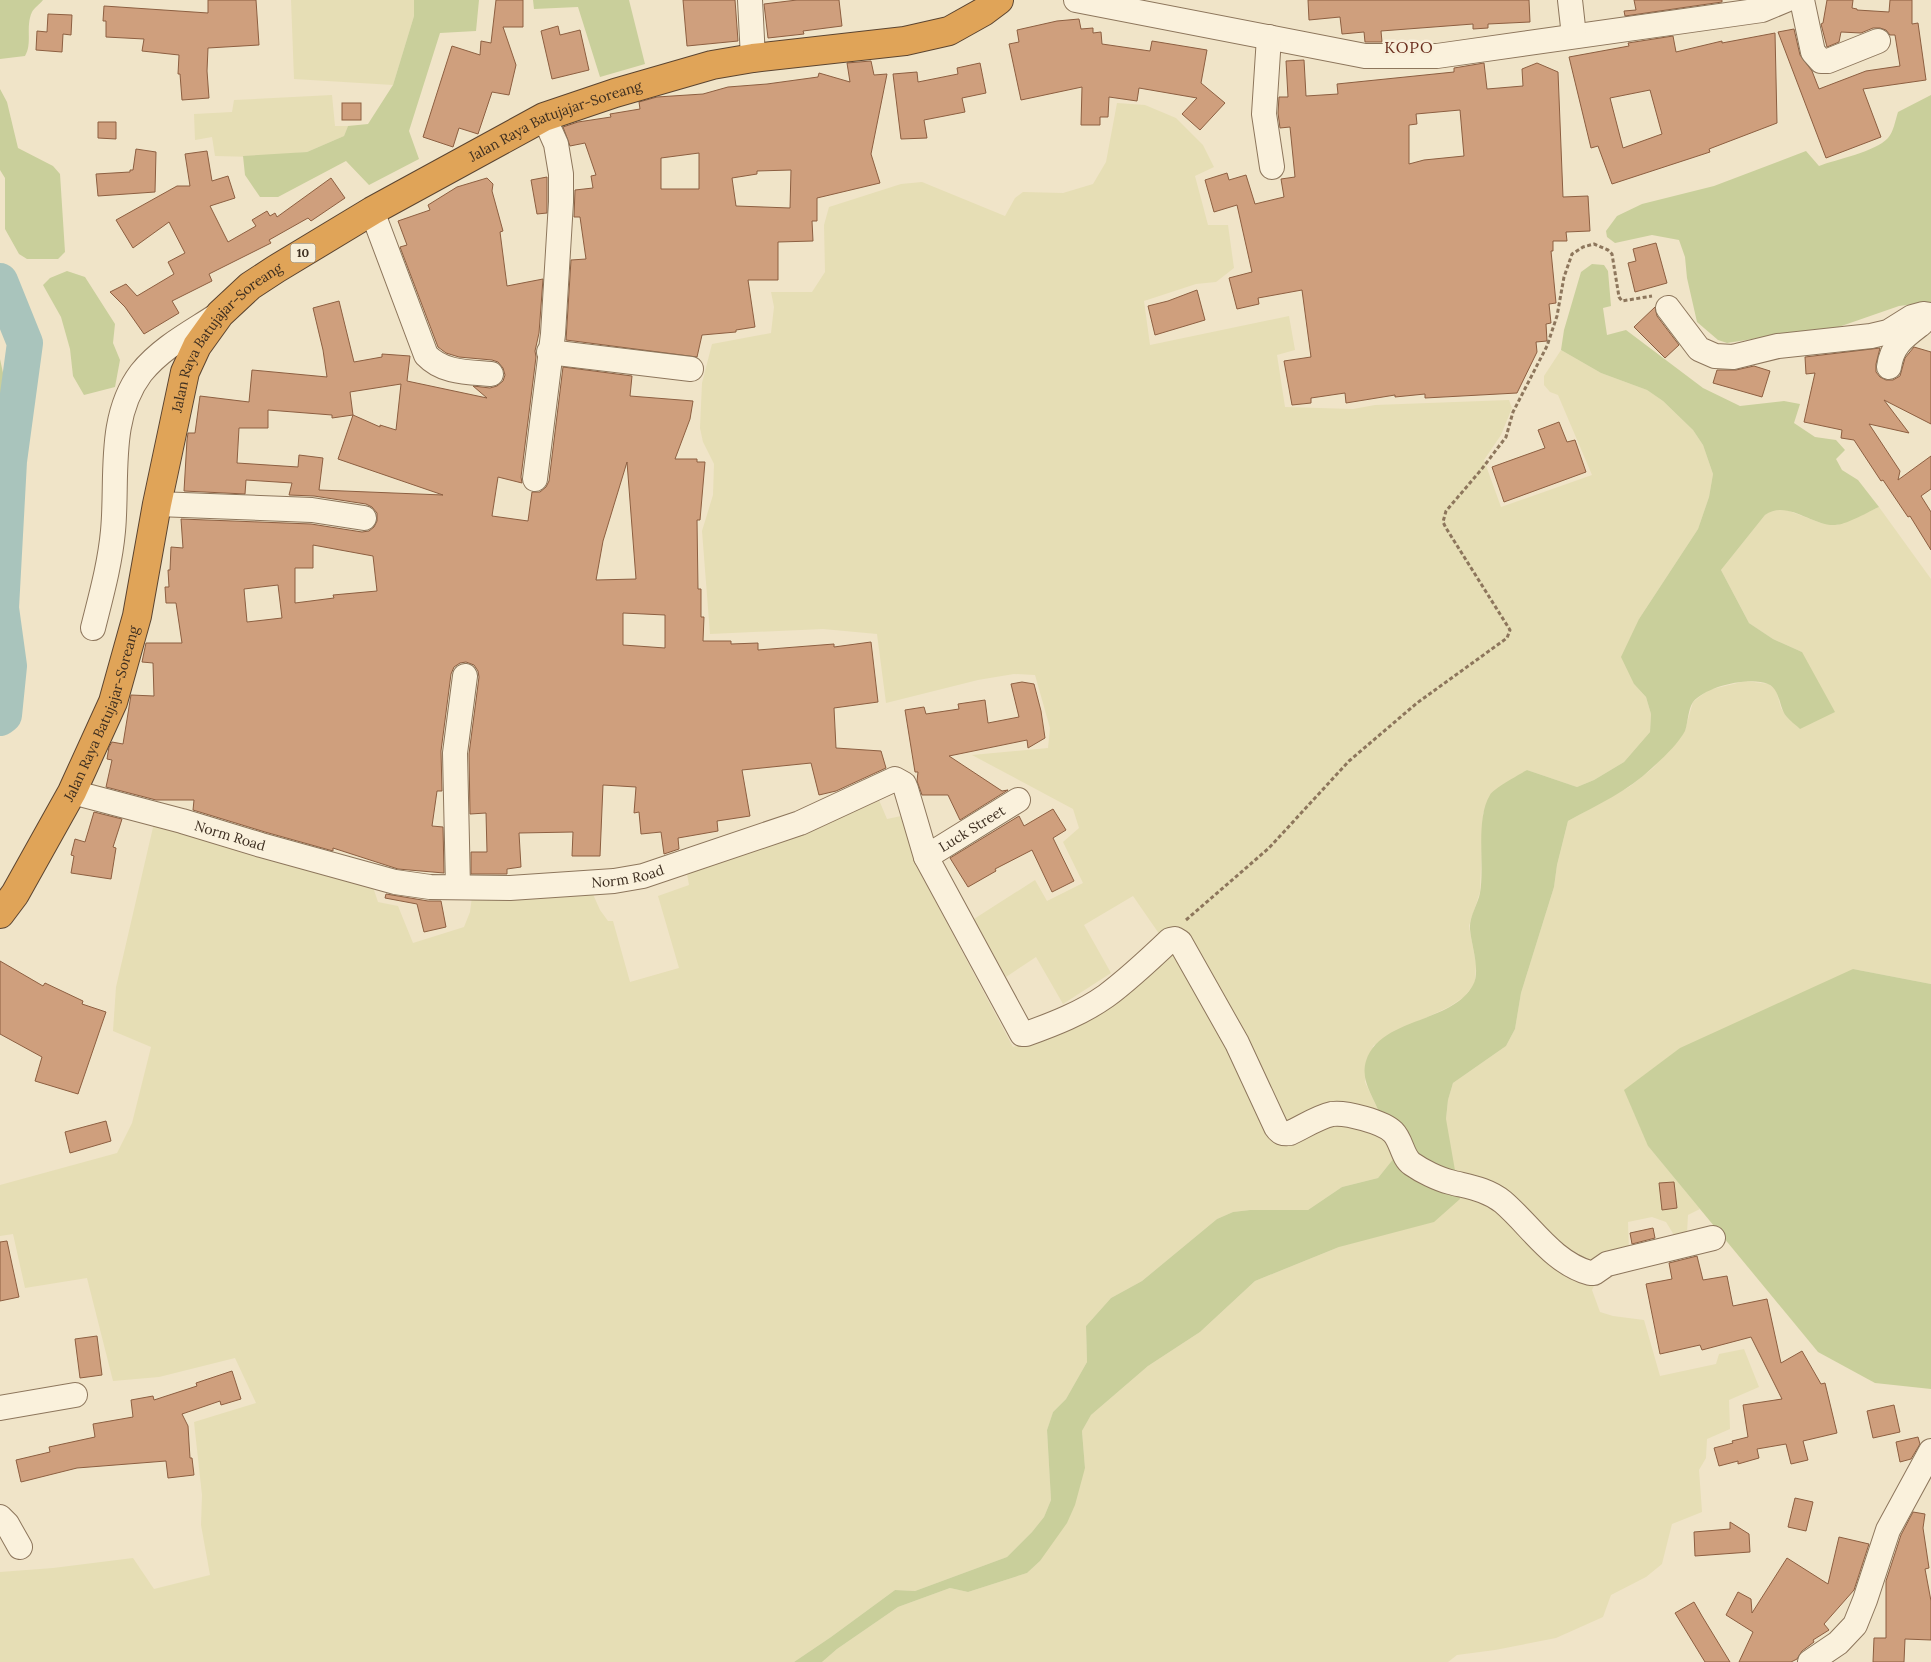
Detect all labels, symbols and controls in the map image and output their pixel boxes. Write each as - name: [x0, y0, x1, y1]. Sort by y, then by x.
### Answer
- district label: KOPO: [1384, 37, 1434, 57]
- street label: Jalan Raya Batujajar-Soreang: [465, 77, 644, 166]
- road number: 10: [290, 244, 316, 262]
- street label: Jalan Raya Batujajar-Soreang: [167, 258, 286, 415]
- street label: Jalan Raya Batujajar-Soreang: [59, 624, 143, 805]
- street label: Luck Street: [935, 801, 1009, 856]
- street label: Norm Road: [192, 816, 268, 855]
- street label: Norm Road: [591, 861, 666, 892]

